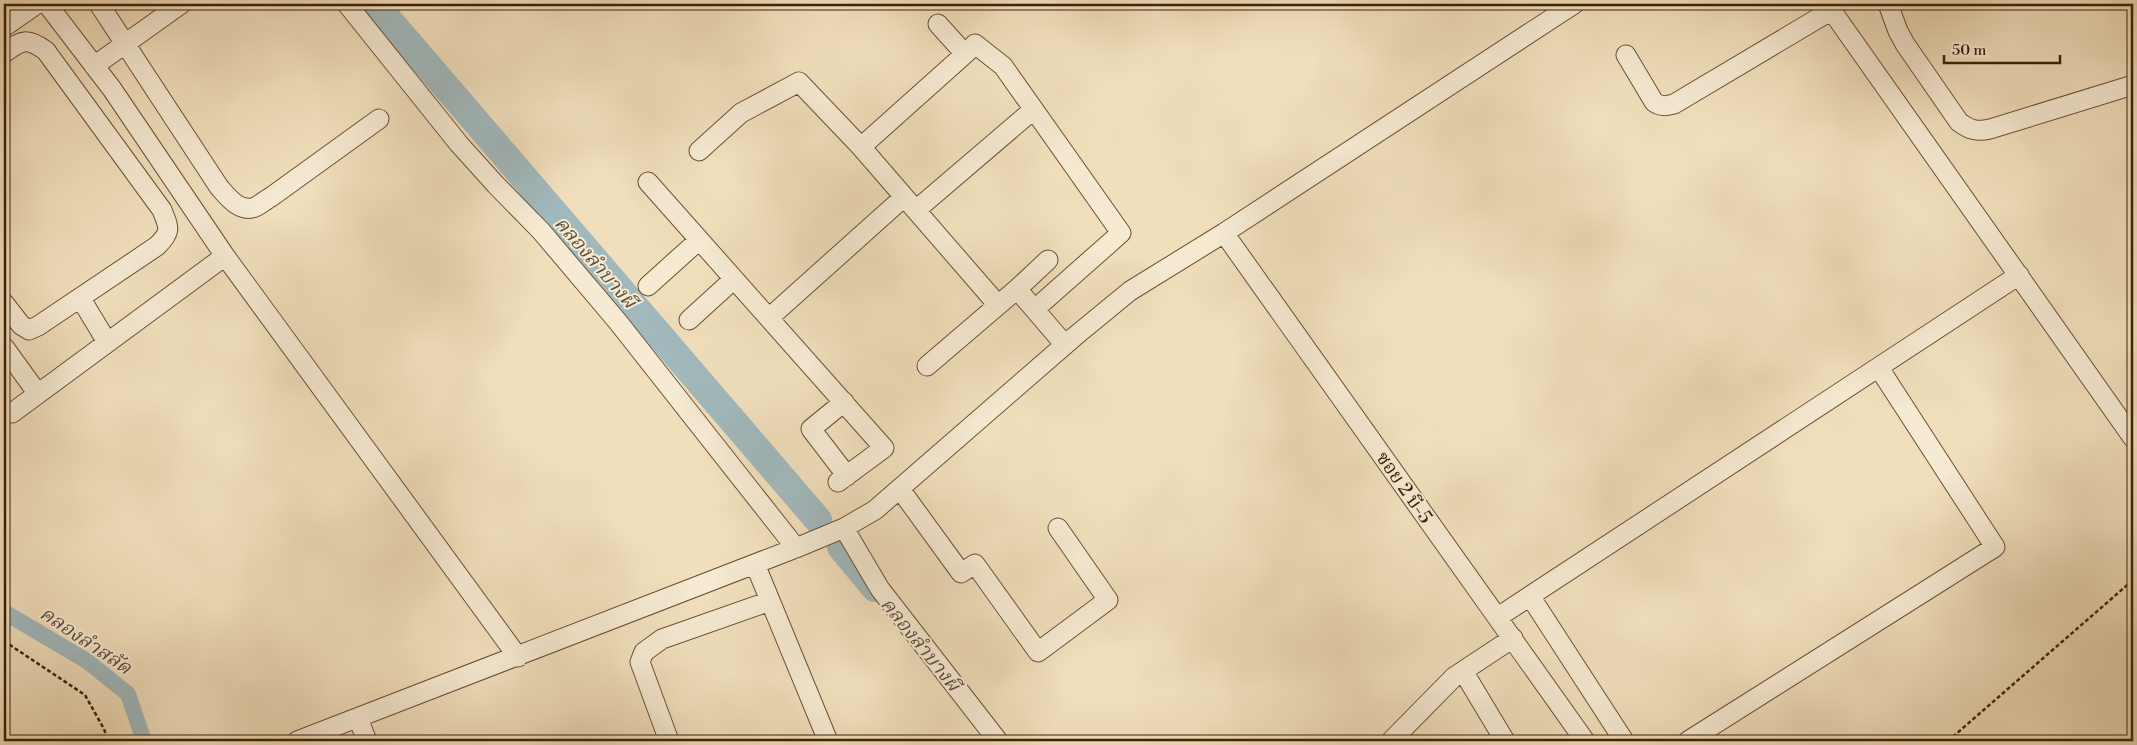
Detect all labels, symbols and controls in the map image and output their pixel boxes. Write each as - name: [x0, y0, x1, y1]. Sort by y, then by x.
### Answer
- scale bar: [1944, 32, 2061, 64]
- text: 50 m: [1952, 41, 1986, 60]
- water label: คลองลำบางผี: [548, 212, 644, 316]
- street label: ซอย 2 บี-5: [1371, 447, 1438, 528]
- water label: คลองลำบางผี: [874, 593, 967, 699]
- water label: คลองลำสลัด: [35, 601, 137, 682]

